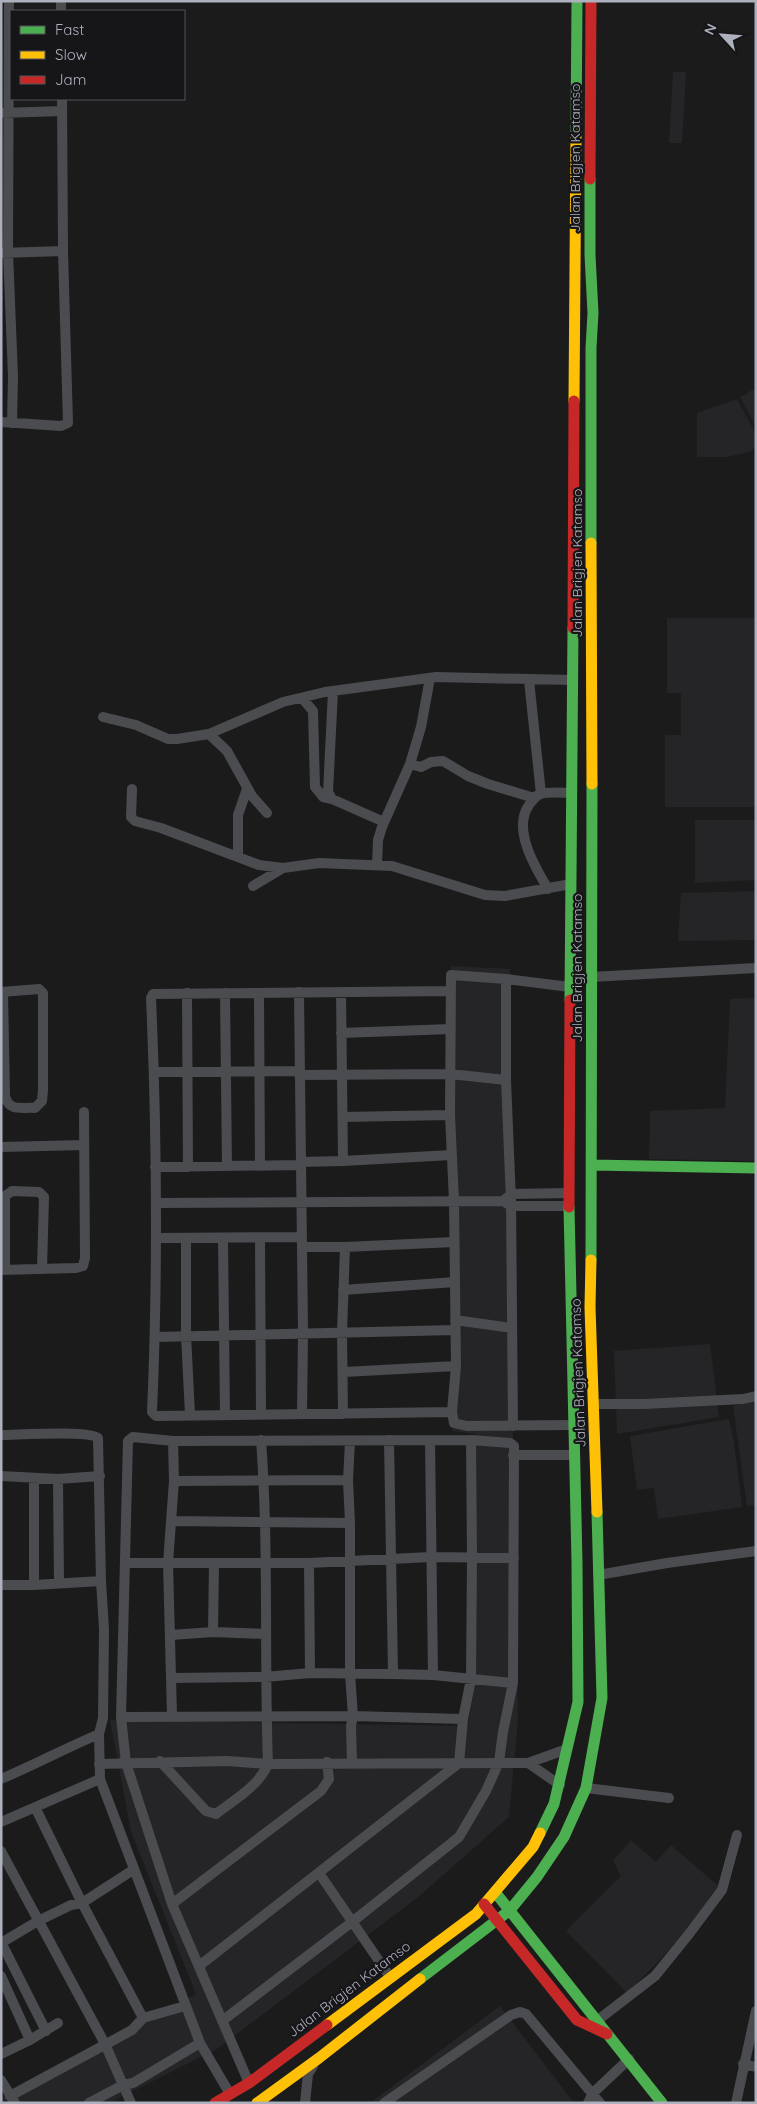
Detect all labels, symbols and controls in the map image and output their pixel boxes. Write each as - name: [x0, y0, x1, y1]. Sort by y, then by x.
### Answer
- legend: [10, 10, 185, 100]
- north arrow: [697, 10, 747, 60]
- text: Fast: [55, 20, 84, 39]
- text: N: [700, 21, 721, 38]
- text: Slow: [55, 45, 87, 64]
- text: Jam: [55, 70, 86, 89]
- street label: Jalan Brigjen Katamso: [566, 83, 584, 233]
- street label: Jalan Brigjen Katamso: [568, 488, 586, 638]
- street label: Jalan Brigjen Katamso: [568, 893, 586, 1043]
- street label: Jalan Brigjen Katamso: [566, 1298, 590, 1448]
- street label: Jalan Brigjen Katamso: [284, 1937, 414, 2041]

